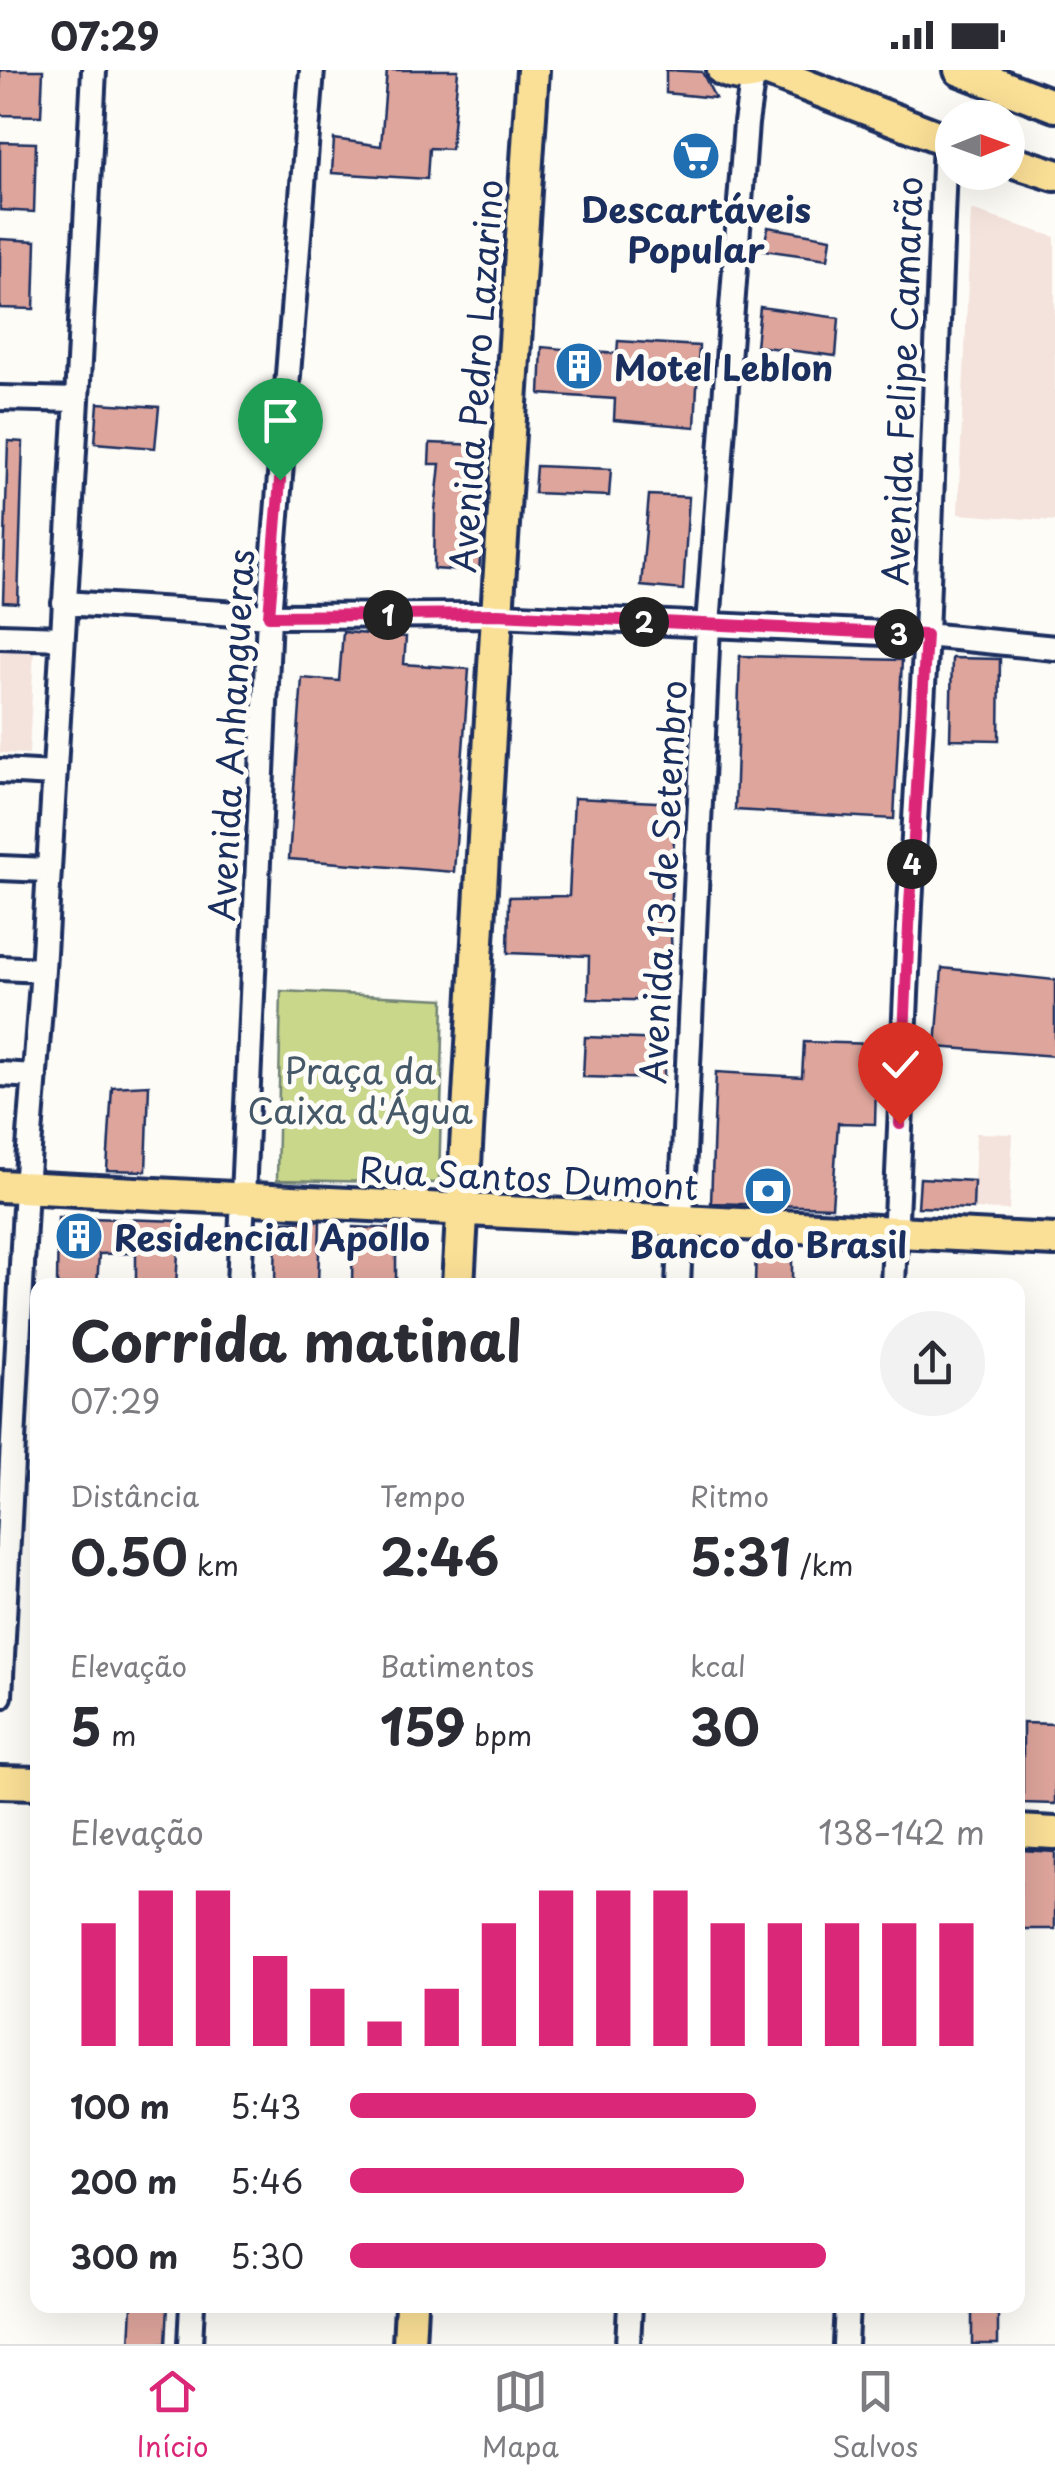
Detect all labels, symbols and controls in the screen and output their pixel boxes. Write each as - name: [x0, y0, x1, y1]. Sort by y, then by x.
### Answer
- text: 07:29: [50, 7, 160, 64]
- north arrow: [935, 100, 1025, 190]
- map controls: [935, 100, 1025, 190]
- supermarket icon: Descartáveis Popular: [670, 130, 722, 182]
- street label: Avenida Felipe Camarão: [867, 176, 935, 586]
- street label: Avenida Pedro Lazarino: [435, 178, 515, 574]
- place label: Descartáveis Popular: [581, 182, 811, 275]
- building icon: Motel Leblon: [553, 340, 605, 392]
- place label: Motel Leblon: [614, 340, 833, 393]
- pin: [238, 378, 323, 481]
- icon: arrive: [253, 393, 308, 448]
- street label: Avenida Anhangueras: [194, 548, 266, 922]
- pin: 1: [363, 590, 413, 640]
- text: 1: [381, 593, 395, 636]
- pin: 2: [619, 597, 669, 647]
- text: 2: [634, 600, 654, 643]
- pin: 3: [874, 609, 924, 659]
- text: 3: [890, 612, 908, 655]
- street label: Avenida 13 de Setembro: [625, 679, 699, 1085]
- pin: 4: [887, 839, 937, 889]
- text: 4: [902, 842, 922, 885]
- pin: [858, 1022, 943, 1125]
- icon: check: [873, 1037, 928, 1092]
- park label: Praça da Caixa d'Água: [247, 1043, 473, 1136]
- street label: Rua Santos Dumont: [358, 1142, 700, 1212]
- bank icon: Banco do Brasil: [742, 1165, 794, 1217]
- building icon: Residencial Apollo: [53, 1210, 105, 1262]
- place label: Residencial Apollo: [114, 1210, 430, 1263]
- place label: Banco do Brasil: [629, 1217, 907, 1270]
- text: Corrida matinal: [70, 1298, 522, 1381]
- button: share: [880, 1311, 985, 1416]
- text: 07:29: [70, 1377, 160, 1425]
- text: Distância: [70, 1474, 199, 1517]
- text: Tempo: [380, 1474, 466, 1517]
- text: Ritmo: [690, 1474, 769, 1517]
- text: 0.50: [70, 1517, 188, 1593]
- text: 2:46: [380, 1517, 499, 1593]
- text: 5:31: [690, 1517, 791, 1593]
- text: km: [188, 1543, 239, 1586]
- text: /km: [791, 1543, 854, 1586]
- text: Elevação: [70, 1644, 187, 1687]
- text: Batimentos: [380, 1644, 534, 1687]
- text: kcal: [690, 1644, 746, 1687]
- text: 5: [70, 1687, 102, 1763]
- text: 159: [380, 1687, 465, 1763]
- text: 30: [690, 1687, 760, 1763]
- text: m: [102, 1713, 137, 1756]
- text: bpm: [465, 1713, 532, 1756]
- text: Elevação: [70, 1808, 204, 1856]
- text: 138–142 m: [818, 1808, 985, 1856]
- text: 100 m: [70, 2082, 170, 2130]
- text: 5:43: [230, 2082, 301, 2130]
- text: 200 m: [70, 2157, 177, 2205]
- text: 5:46: [230, 2157, 303, 2205]
- text: 300 m: [70, 2232, 178, 2280]
- text: 5:30: [230, 2232, 304, 2280]
- tab: Início: [137, 2364, 209, 2467]
- tab: Mapa: [482, 2364, 559, 2467]
- tab: Salvos: [832, 2364, 918, 2467]

